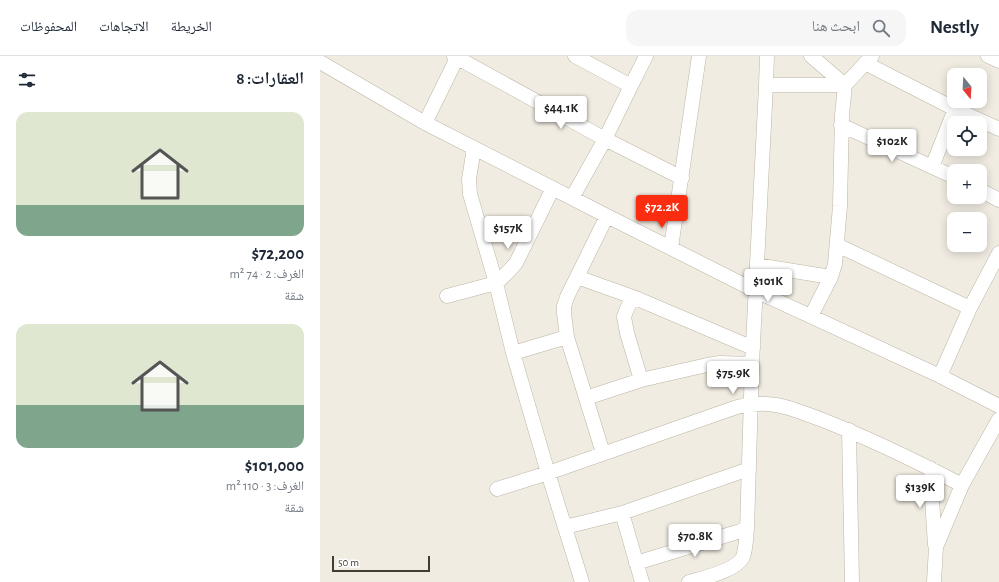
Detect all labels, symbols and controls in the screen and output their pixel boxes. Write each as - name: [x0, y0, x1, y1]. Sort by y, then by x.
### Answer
- search box: [626, 10, 906, 46]
- icon: search: [870, 17, 892, 39]
- text: Nestly: [930, 18, 979, 37]
- text: ابحث هنا: [812, 19, 860, 34]
- text: المحفوظات: [20, 20, 77, 34]
- text: الاتجاهات: [99, 20, 149, 34]
- text: الخريطة: [171, 20, 212, 34]
- north arrow: [947, 68, 987, 108]
- map controls: [947, 68, 987, 252]
- icon: filters: [16, 69, 38, 91]
- text: العقارات: 8: [236, 70, 304, 87]
- pin: $44.1K: [528, 96, 594, 130]
- text: $44.1K: [544, 102, 578, 115]
- button: locate: [947, 116, 987, 156]
- pin: $102K: [864, 129, 920, 163]
- text: $102K: [876, 135, 908, 148]
- icon: home: [124, 138, 196, 210]
- button: +: [947, 164, 987, 204]
- pin: $72.2K: [629, 195, 695, 229]
- text: $72.2K: [645, 201, 679, 214]
- button: −: [947, 212, 987, 252]
- pin: $157K: [480, 216, 536, 250]
- text: $157K: [493, 222, 523, 235]
- text: $72,200: [251, 245, 304, 262]
- text: الغرف: 2 · 74 m²: [229, 268, 304, 281]
- pin: $101K: [740, 269, 796, 303]
- text: $101K: [753, 275, 783, 288]
- text: شقة: [285, 290, 304, 303]
- icon: home: [124, 350, 196, 422]
- pin: $75.9K: [700, 361, 766, 395]
- text: $75.9K: [716, 367, 750, 380]
- text: $101,000: [245, 457, 304, 474]
- pin: $139K: [892, 475, 948, 509]
- text: الغرف: 3 · 110 m²: [226, 480, 304, 493]
- text: $139K: [905, 481, 935, 494]
- text: شقة: [285, 502, 304, 515]
- pin: $70.8K: [662, 524, 728, 558]
- text: $70.8K: [677, 530, 713, 543]
- scale bar: [332, 554, 430, 573]
- text: 50 m: [338, 557, 359, 568]

